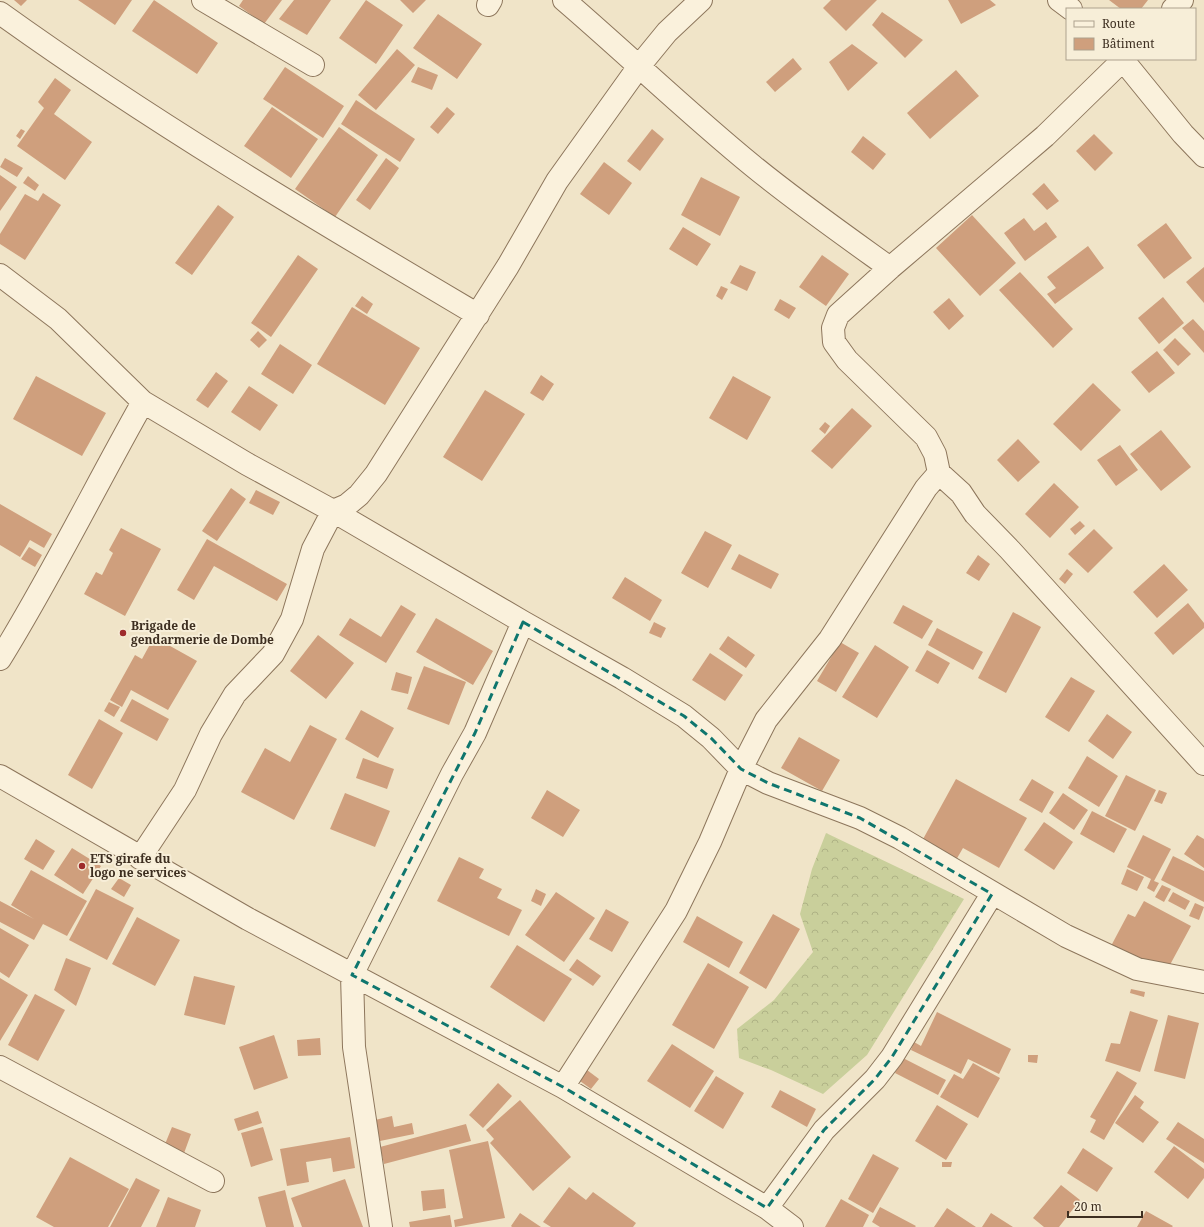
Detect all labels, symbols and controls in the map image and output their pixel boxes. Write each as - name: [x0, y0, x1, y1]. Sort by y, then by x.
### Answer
- legend: [1066, 8, 1196, 60]
- text: Route: [1102, 15, 1135, 32]
- text: Bâtiment: [1102, 35, 1154, 52]
- place label: Brigade de gendarmerie de Dombe: [131, 617, 274, 648]
- marker: Brigade de gendarmerie de Dombe: [118, 628, 128, 638]
- place label: ETS girafe du logo ne services: [90, 850, 186, 881]
- marker: ETS girafe du logo ne services: [77, 861, 87, 871]
- scale bar: [1068, 1193, 1142, 1219]
- text: 20 m: [1074, 1198, 1102, 1215]

